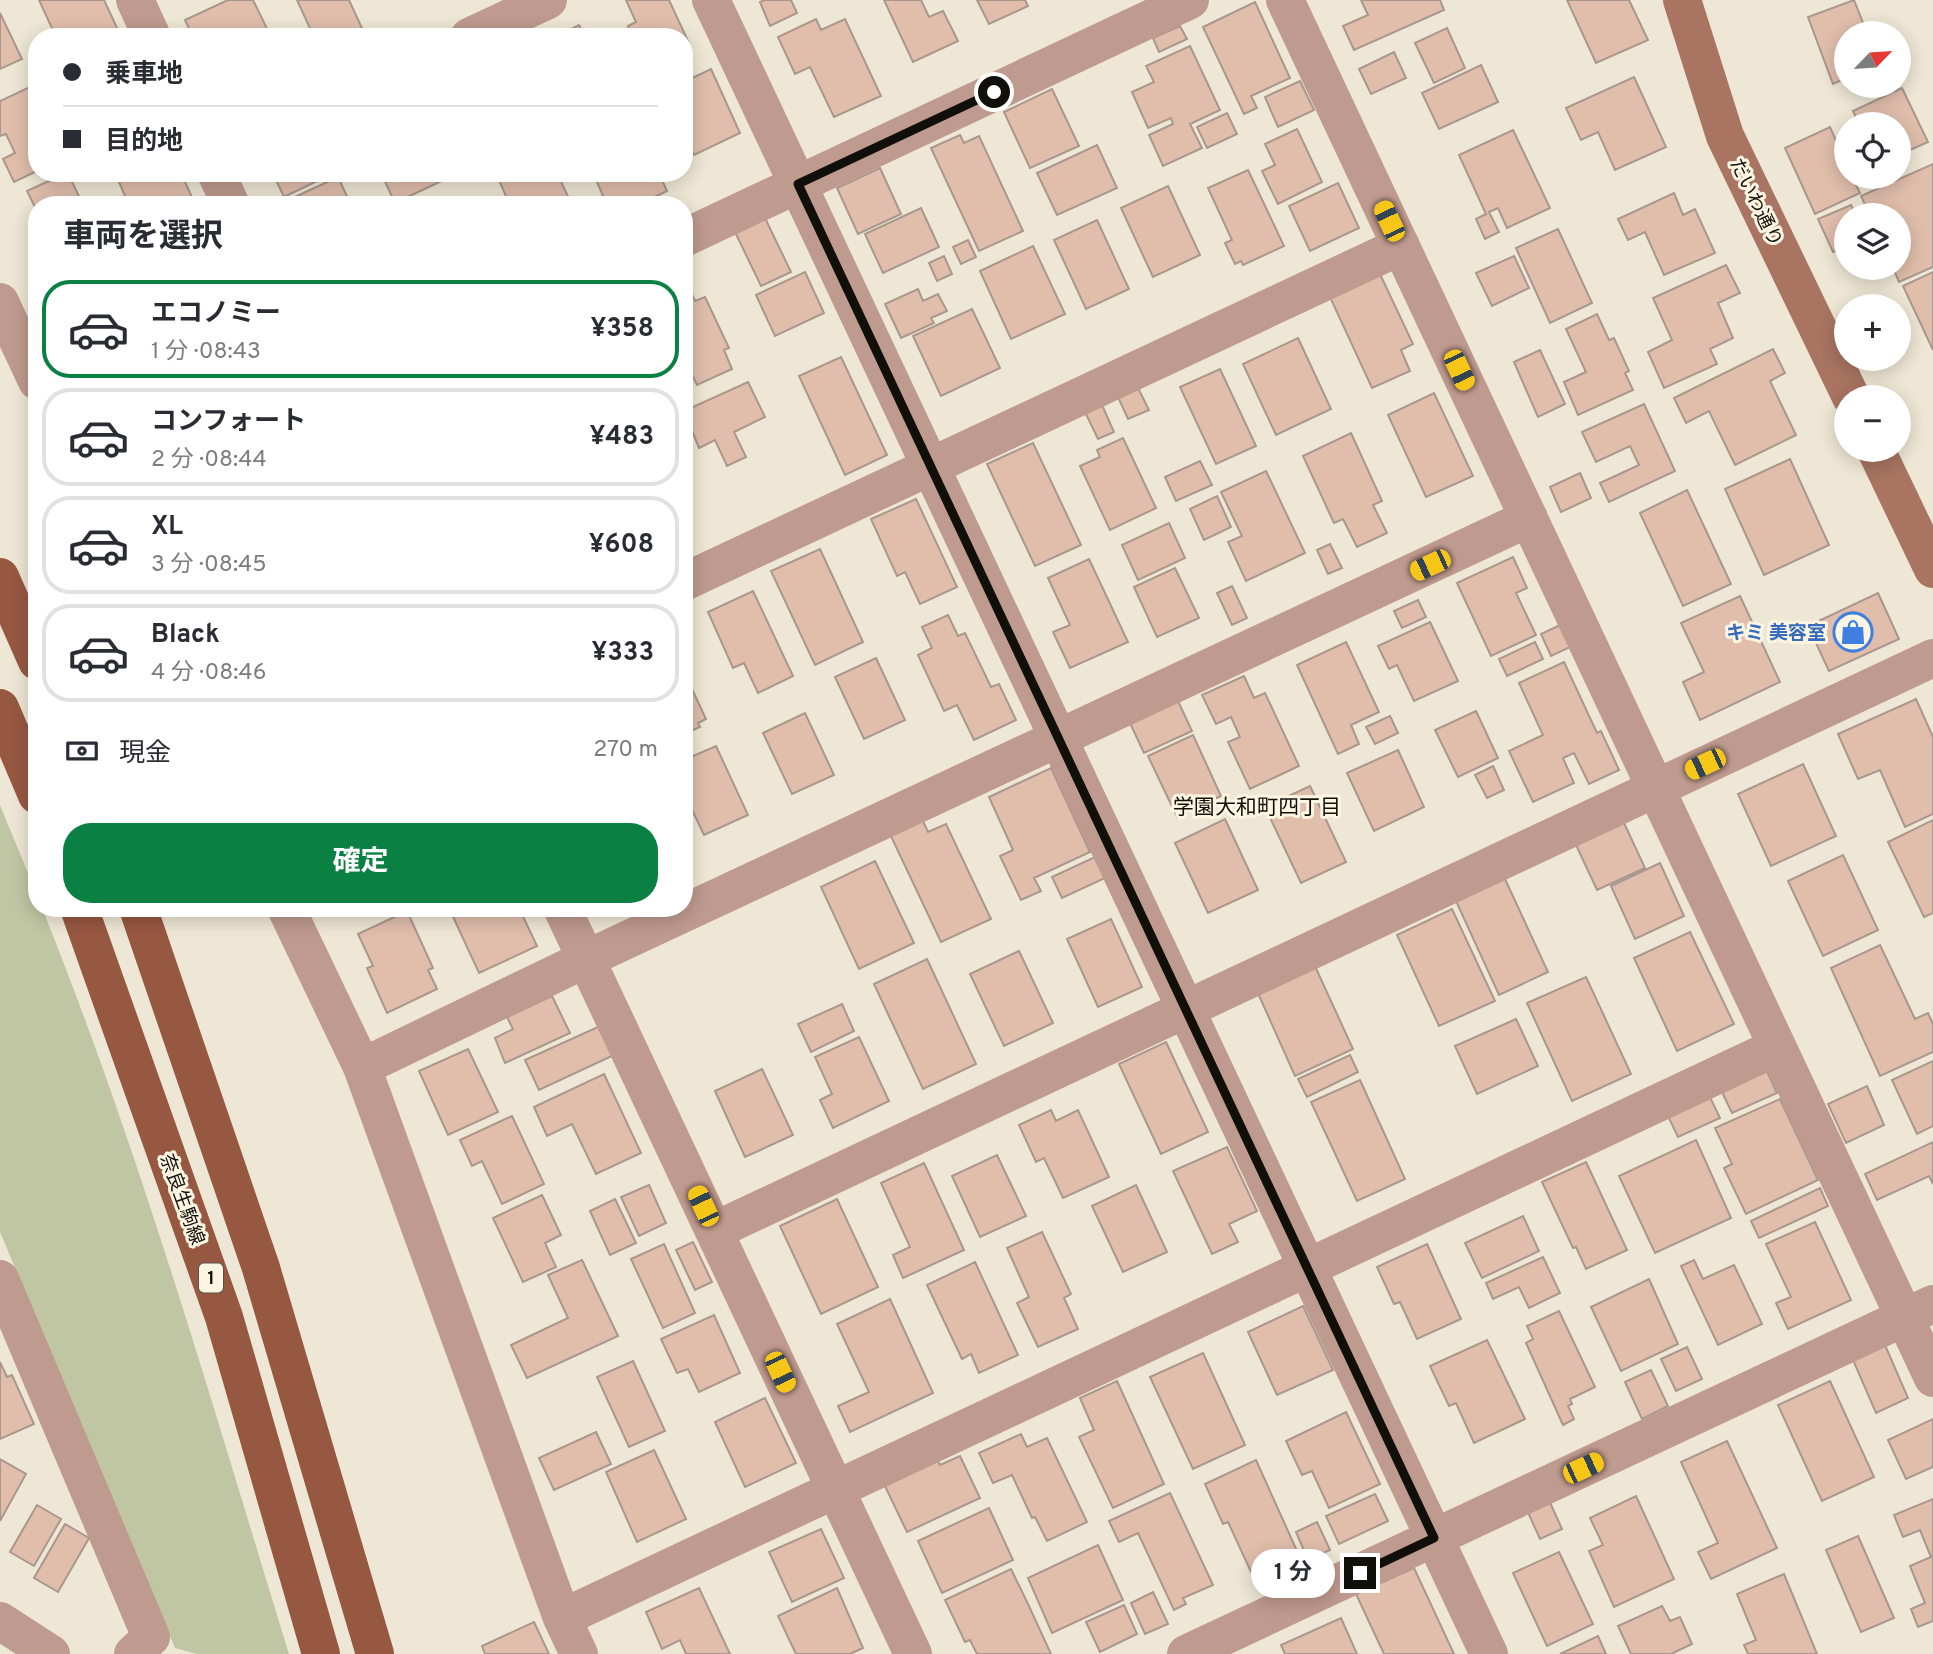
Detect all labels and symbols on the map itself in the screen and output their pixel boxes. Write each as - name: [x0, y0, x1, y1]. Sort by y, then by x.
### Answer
- north arrow: [1834, 21, 1911, 98]
- route start: [978, 76, 1010, 108]
- street label: だいわ通り: [1724, 155, 1787, 251]
- car: [1371, 198, 1408, 244]
- car: [1441, 347, 1478, 393]
- car: [1407, 547, 1454, 583]
- shop icon: キミ 美容室: [1832, 611, 1874, 653]
- place label: キミ 美容室: [1726, 622, 1826, 646]
- car: [1682, 746, 1729, 782]
- district label: 学園大和町四丁目: [1173, 795, 1341, 822]
- street label: 奈良生駒線: [154, 1151, 209, 1248]
- car: [685, 1183, 722, 1229]
- road number: 1: [199, 1264, 223, 1293]
- car: [762, 1349, 799, 1395]
- car: [1560, 1450, 1607, 1486]
- callout: 1 分: [1252, 1548, 1336, 1598]
- route end: [1344, 1557, 1376, 1589]

